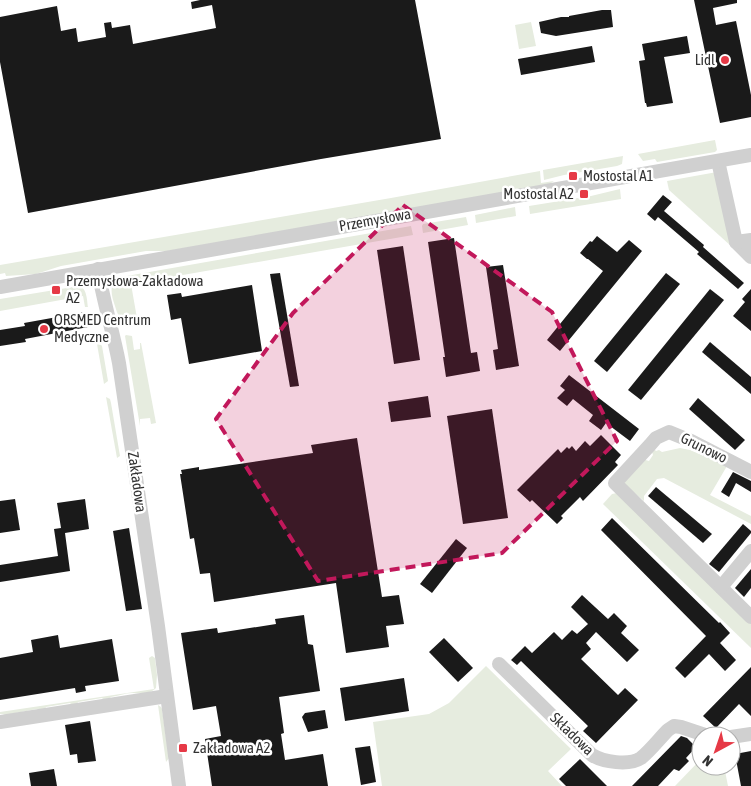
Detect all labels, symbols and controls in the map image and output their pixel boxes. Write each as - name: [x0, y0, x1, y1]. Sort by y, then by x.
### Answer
- place label: Lidl: [695, 51, 715, 68]
- marker: Lidl: [719, 54, 731, 66]
- place label: Mostostal A1: [583, 167, 654, 184]
- marker: Mostostal A1: [567, 170, 579, 182]
- place label: Mostostal A2: [503, 185, 574, 202]
- marker: Mostostal A2: [578, 188, 590, 200]
- street label: Przemysłowa: [338, 205, 412, 234]
- place label: Przemysłowa-Zakładowa A2: [66, 272, 203, 306]
- marker: Przemysłowa-Zakładowa A2: [50, 284, 62, 296]
- place label: ORSMED Centrum Medyczne: [54, 311, 151, 345]
- marker: ORSMED Centrum Medyczne: [38, 323, 50, 335]
- street label: Grunowo: [678, 429, 730, 466]
- street label: Zakładowa: [125, 451, 150, 513]
- street label: Składowa: [547, 709, 598, 758]
- north arrow: [691, 726, 741, 776]
- place label: Zakładowa A2: [193, 739, 271, 756]
- marker: Zakładowa A2: [177, 742, 189, 754]
- text: N: [699, 752, 716, 770]

